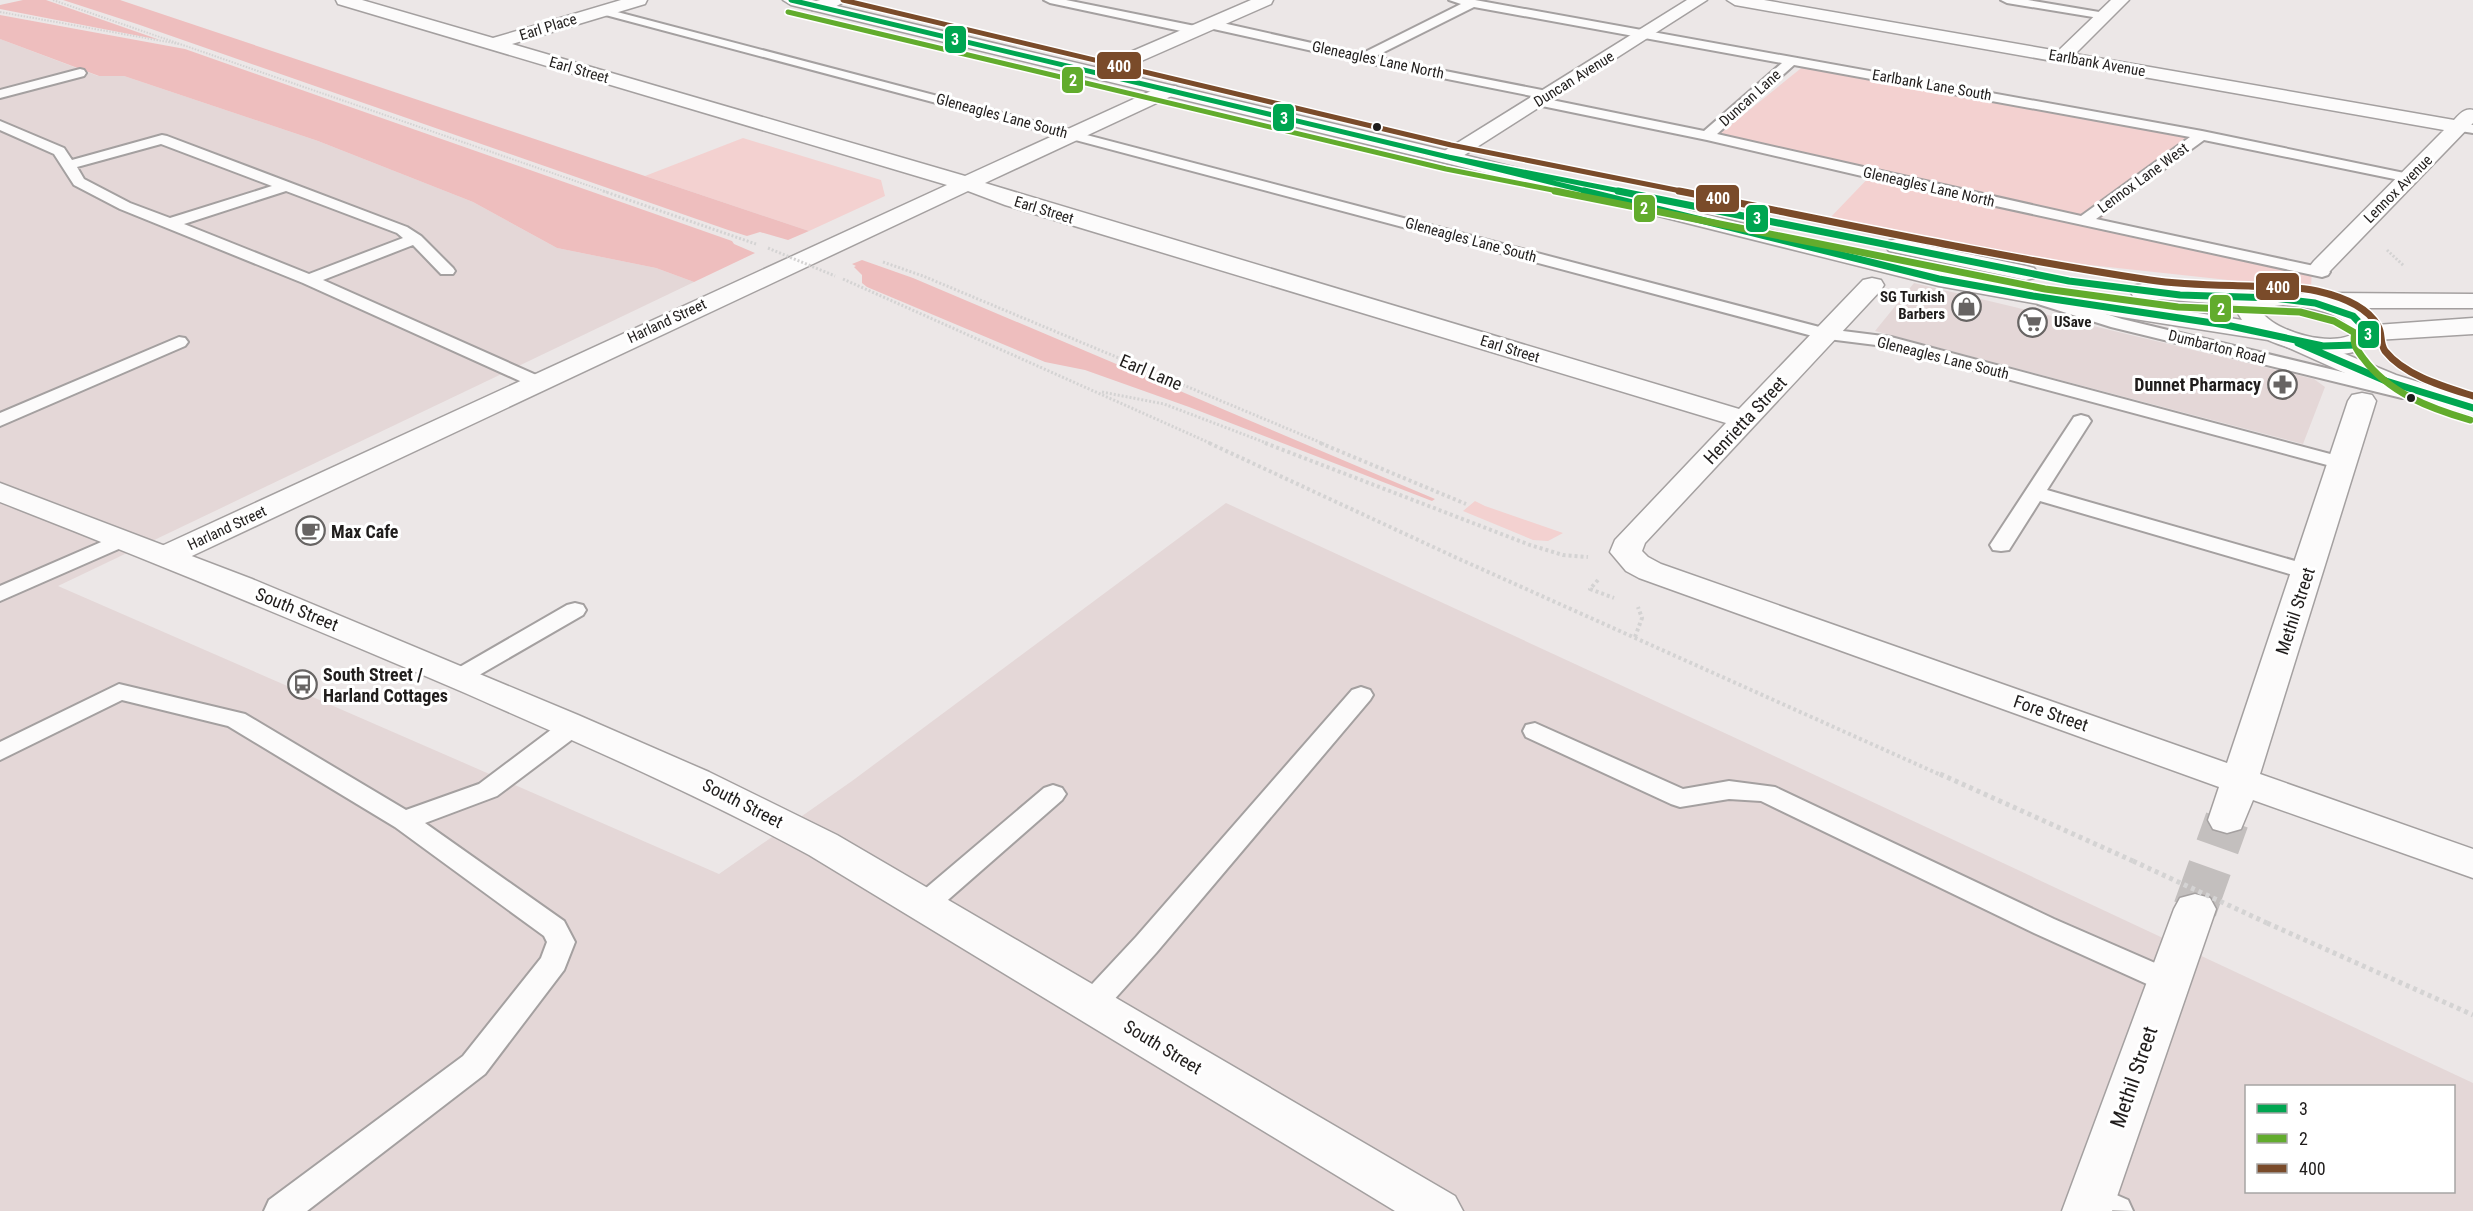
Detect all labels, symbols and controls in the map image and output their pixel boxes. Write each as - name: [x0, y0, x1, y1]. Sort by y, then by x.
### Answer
- street label: Earl Place: [517, 10, 579, 44]
- line badge: 3: [944, 25, 967, 54]
- text: 3: [951, 30, 959, 49]
- street label: Gleneagles Lane North: [1310, 37, 1446, 83]
- street label: Earlbank Avenue: [2047, 46, 2147, 80]
- street label: Duncan Avenue: [1531, 47, 1617, 111]
- line badge: 400: [1096, 51, 1142, 80]
- street label: Earl Street: [547, 53, 611, 87]
- text: 400: [1107, 57, 1131, 76]
- line badge: 2: [1061, 66, 1084, 94]
- street label: Duncan Lane: [1716, 66, 1784, 130]
- street label: Earlbank Lane South: [1871, 66, 1993, 104]
- text: 2: [1069, 71, 1077, 90]
- street label: Gleneagles Lane South: [934, 90, 1070, 142]
- line badge: 3: [1272, 103, 1295, 132]
- text: 3: [1280, 109, 1288, 128]
- unlabelled marker: [1371, 121, 1383, 133]
- street label: Lennox Lane West: [2094, 139, 2192, 217]
- street label: Lennox Avenue: [2360, 151, 2436, 227]
- street label: Gleneagles Lane North: [1861, 163, 1997, 211]
- line badge: 400: [1695, 184, 1740, 213]
- text: 400: [1706, 189, 1730, 208]
- street label: Earl Street: [1012, 192, 1076, 228]
- line badge: 2: [1633, 194, 1656, 223]
- text: 2: [1640, 199, 1648, 218]
- line badge: 3: [1745, 204, 1769, 233]
- text: 3: [1753, 209, 1761, 228]
- street label: Gleneagles Lane South: [1403, 214, 1539, 266]
- line badge: 400: [2255, 272, 2300, 301]
- text: 400: [2266, 278, 2290, 297]
- place label: SG Turkish Barbers: [1880, 288, 1945, 323]
- shop icon: SG Turkish Barbers: [1950, 290, 1982, 322]
- line badge: 2: [2209, 294, 2232, 323]
- street label: Harland Street: [625, 295, 709, 347]
- text: 2: [2217, 300, 2225, 319]
- supermarket icon: USave: [2017, 306, 2049, 338]
- place label: USave: [2054, 313, 2091, 331]
- line badge: 3: [2357, 320, 2380, 349]
- text: 3: [2364, 325, 2372, 344]
- street label: Dumbarton Road: [2167, 326, 2267, 368]
- street label: Earl Street: [1478, 331, 1542, 367]
- street label: Gleneagles Lane South: [1875, 333, 2011, 383]
- street label: Earl Lane: [1117, 350, 1185, 394]
- pharmacy icon: Dunnet Pharmacy: [2266, 368, 2298, 400]
- street label: Henrietta Street: [1699, 372, 1791, 468]
- place label: Dunnet Pharmacy: [2134, 374, 2261, 395]
- unlabelled marker: [2405, 392, 2417, 404]
- street label: Harland Street: [185, 502, 269, 554]
- cafe icon: Max Cafe: [294, 515, 326, 547]
- place label: Max Cafe: [331, 521, 399, 542]
- street label: Methil Street: [2271, 565, 2319, 657]
- street label: South Street: [253, 583, 341, 635]
- place label: South Street / Harland Cottages: [323, 664, 448, 706]
- bus stop icon: South Street / Harland Cottages: [286, 668, 318, 700]
- street label: Fore Street: [2011, 690, 2091, 736]
- street label: South Street: [699, 774, 787, 832]
- street label: South Street: [1120, 1015, 1206, 1079]
- street label: Methil Street: [2105, 1023, 2163, 1131]
- legend: [2245, 1085, 2455, 1193]
- text: 3: [2299, 1098, 2308, 1119]
- text: 2: [2299, 1128, 2308, 1149]
- text: 400: [2299, 1158, 2326, 1179]

